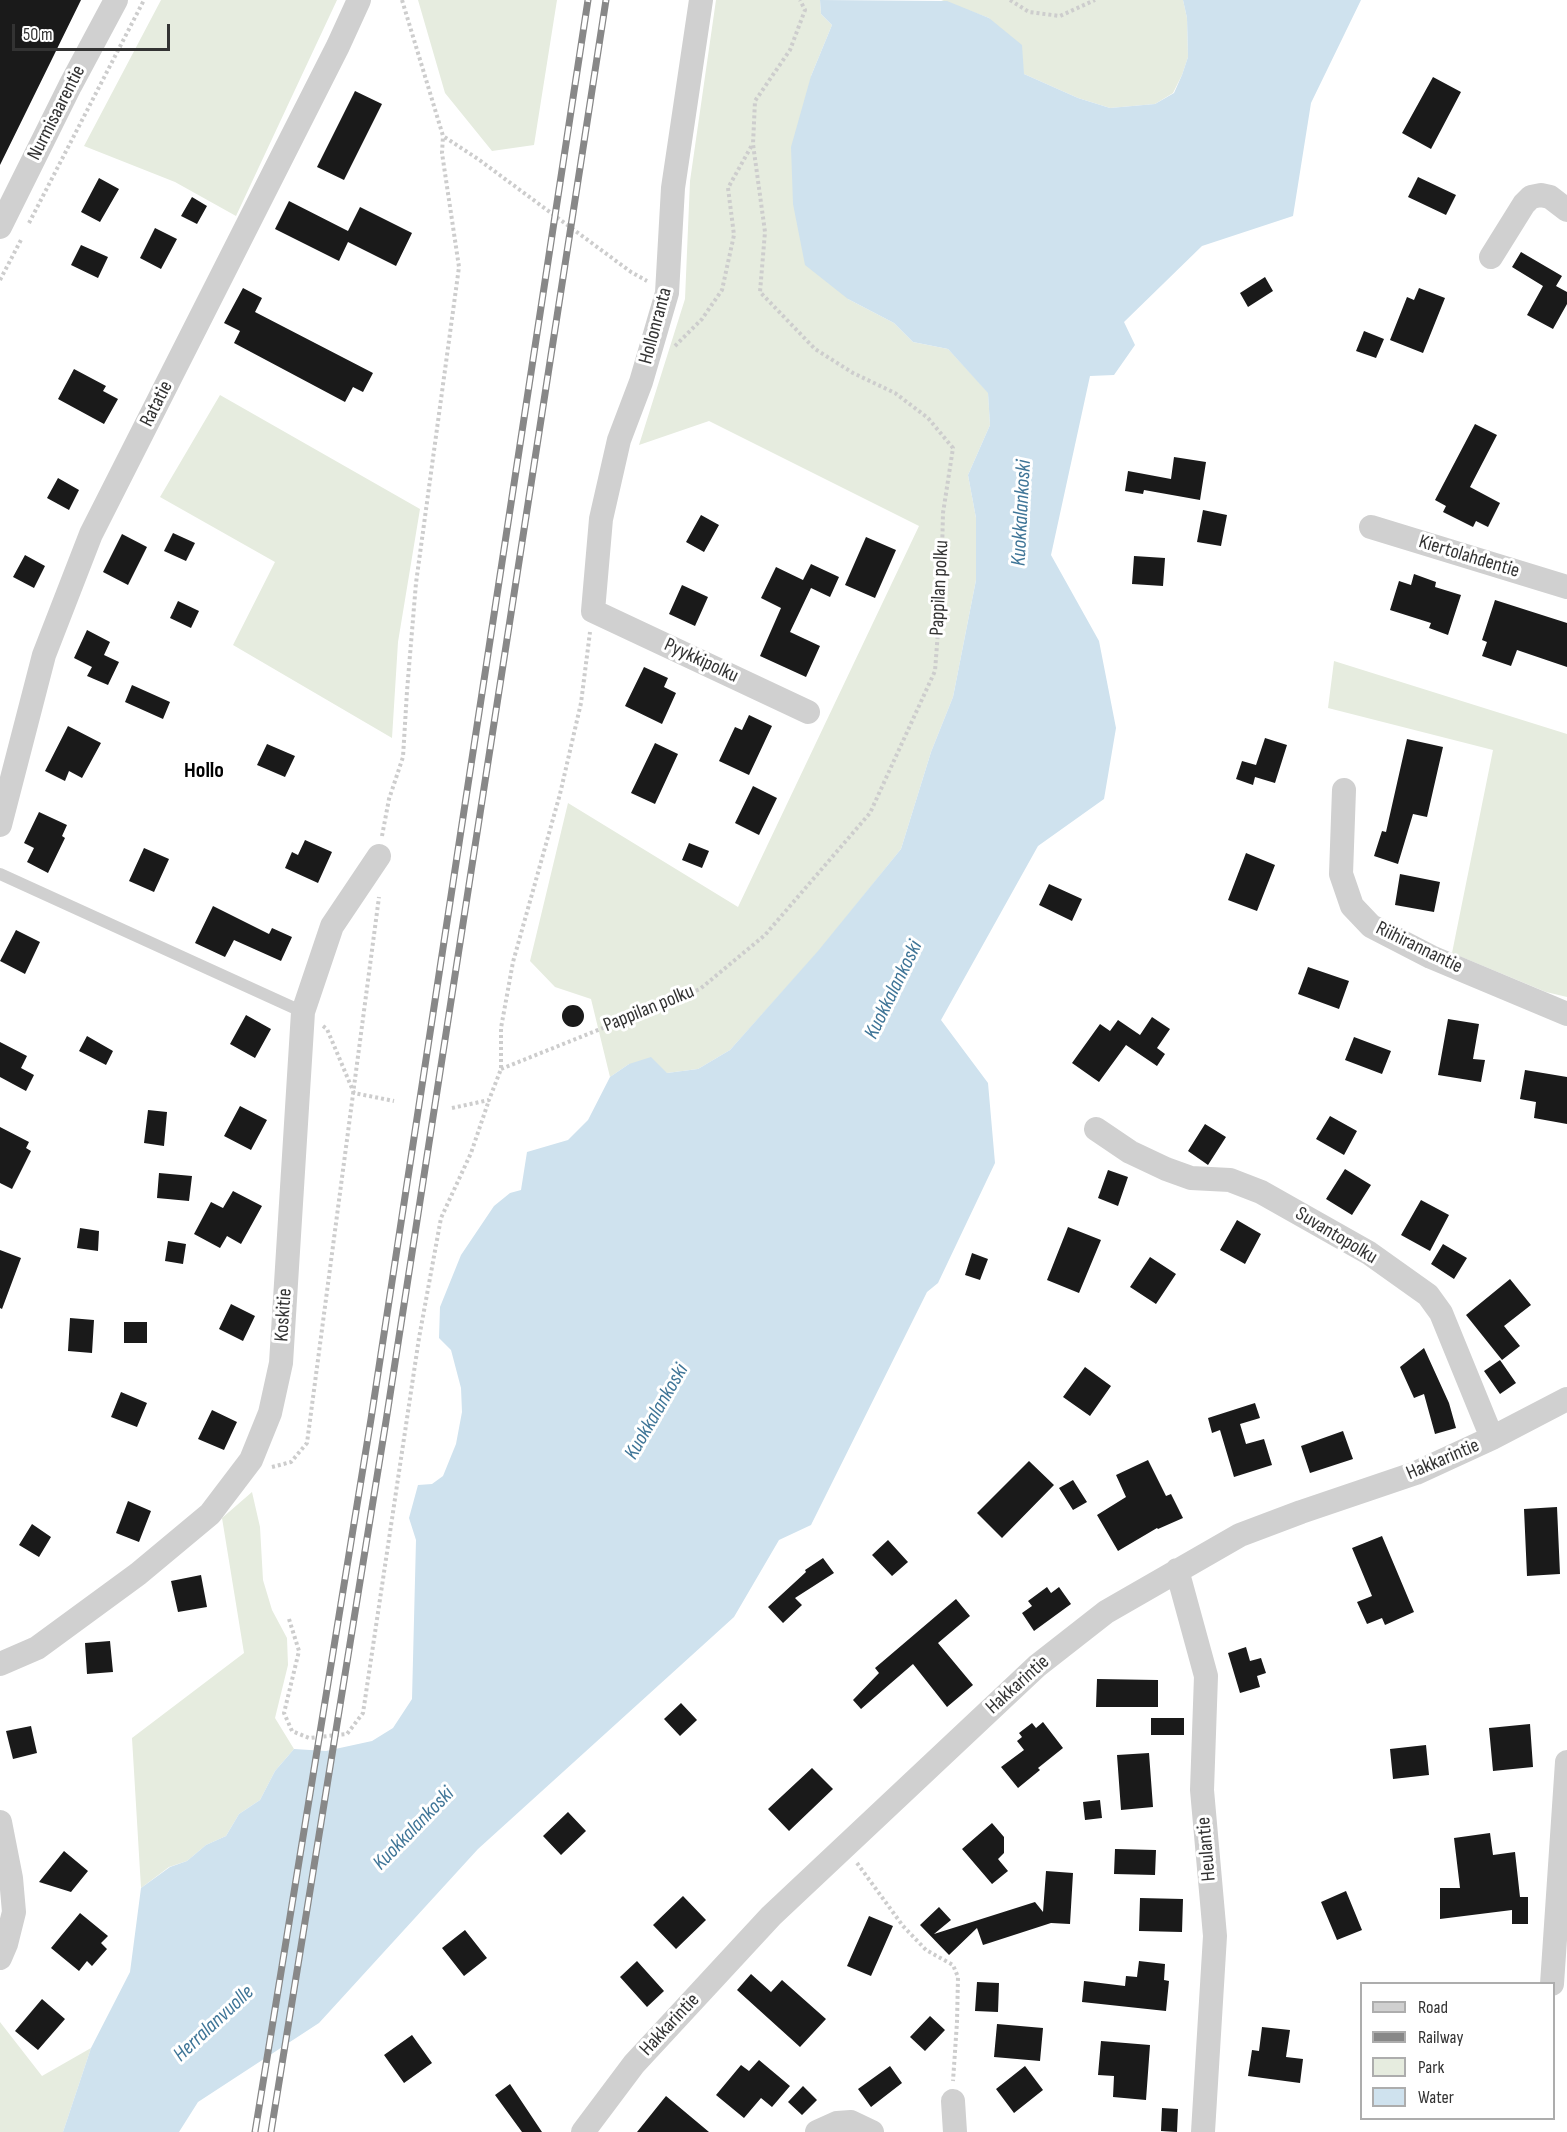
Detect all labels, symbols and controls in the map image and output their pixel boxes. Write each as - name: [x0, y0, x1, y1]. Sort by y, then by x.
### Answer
- scale bar: [15, 12, 172, 50]
- text: 50 m: [23, 24, 53, 45]
- street label: Nurmisaarentie: [23, 61, 91, 165]
- street label: Hollonranta: [634, 285, 678, 367]
- street label: Ratatie: [135, 377, 179, 431]
- water label: Kuokkalankoski: [1007, 459, 1037, 567]
- street label: Kiertolahdentie: [1416, 530, 1522, 584]
- street label: Pappilan polku: [926, 540, 954, 636]
- street label: Pyykkipolku: [660, 633, 742, 689]
- district label: Hollo: [184, 758, 224, 784]
- street label: Riihirannantie: [1372, 917, 1466, 979]
- water label: Kuokkalankoski: [859, 937, 929, 1043]
- street label: Pappilan polku: [600, 980, 698, 1038]
- street label: Suvantopolku: [1291, 1202, 1381, 1270]
- street label: Koskitie: [270, 1288, 298, 1342]
- water label: Kuokkalankoski: [620, 1360, 694, 1464]
- street label: Hakkarintie: [1403, 1434, 1483, 1486]
- street label: Hakkarintie: [981, 1650, 1055, 1720]
- water label: Kuokkalankoski: [368, 1782, 460, 1876]
- street label: Heulantie: [1192, 1816, 1222, 1882]
- water label: Herralanvuolle: [169, 1980, 259, 2068]
- legend: [1360, 1982, 1555, 2120]
- street label: Hakkarintie: [635, 1989, 705, 2061]
- text: Road: [1418, 1997, 1448, 2018]
- text: Railway: [1418, 2027, 1463, 2048]
- text: Park: [1418, 2057, 1444, 2078]
- text: Water: [1418, 2087, 1454, 2108]

